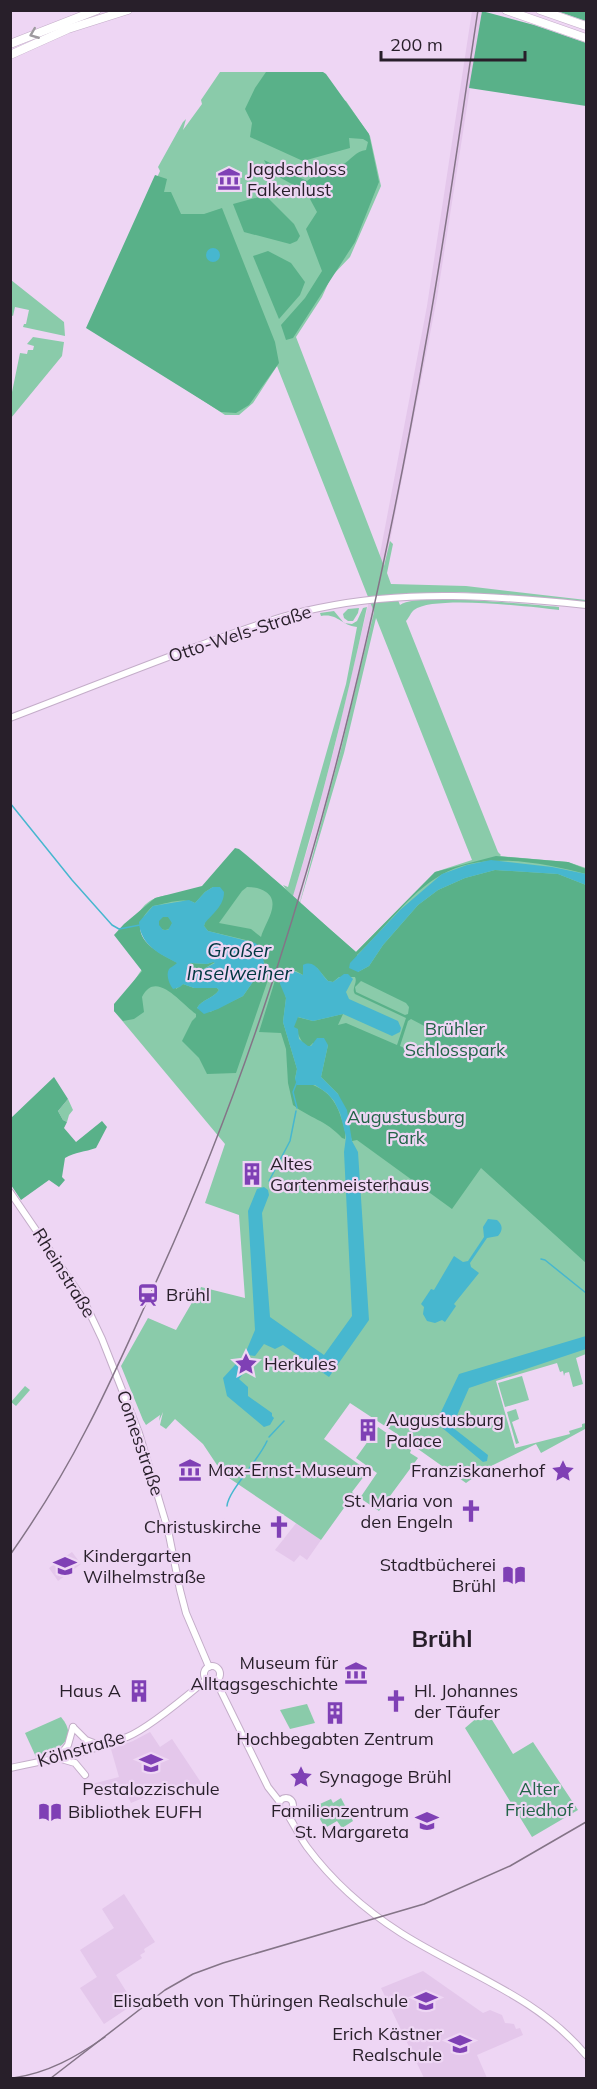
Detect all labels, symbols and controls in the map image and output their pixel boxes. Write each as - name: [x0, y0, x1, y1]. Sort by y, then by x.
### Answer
- scale bar: [381, 24, 525, 62]
- one-way arrow: [29, 27, 40, 39]
- text: 200 m: [390, 33, 443, 56]
- place label: Jagdschloss Falkenlust: [247, 157, 346, 201]
- museum icon: Jagdschloss Falkenlust: [216, 166, 242, 192]
- street label: Otto-Wels-Straße: [166, 600, 314, 667]
- water label: Großer Inselweiher: [186, 937, 292, 985]
- park label: Brühler Schlosspark: [405, 1017, 506, 1061]
- park label: Augustusburg Park: [347, 1105, 465, 1149]
- place label: Altes Gartenmeisterhaus: [270, 1152, 430, 1196]
- building icon: Altes Gartenmeisterhaus: [239, 1161, 265, 1187]
- street label: Rheinstraße: [28, 1224, 101, 1322]
- station icon: Brühl: [135, 1282, 161, 1308]
- place label: Brühl: [166, 1283, 210, 1306]
- place icon: Herkules: [233, 1351, 259, 1377]
- place label: Herkules: [264, 1352, 337, 1375]
- street label: Comesstraße: [112, 1387, 169, 1499]
- place label: Augustusburg Palace: [386, 1408, 504, 1452]
- building icon: Augustusburg Palace: [355, 1417, 381, 1443]
- museum icon: Max-Ernst-Museum: [177, 1457, 203, 1483]
- place label: Max-Ernst-Museum: [208, 1458, 372, 1481]
- place icon: Franziskanerhof: [550, 1458, 576, 1484]
- place label: Franziskanerhof: [411, 1459, 546, 1482]
- place label: St. Maria von den Engeln: [344, 1489, 453, 1533]
- church icon: St. Maria von den Engeln: [458, 1498, 484, 1524]
- church icon: Christuskirche: [266, 1514, 292, 1540]
- place label: Christuskirche: [144, 1515, 261, 1538]
- place label: Kindergarten Wilhelmstraße: [83, 1544, 206, 1588]
- school or university icon: Kindergarten Wilhelmstraße: [52, 1553, 78, 1579]
- place label: Stadtbücherei Brühl: [380, 1553, 496, 1597]
- library icon: Stadtbücherei Brühl: [501, 1562, 527, 1588]
- district label: Brühl: [411, 1623, 473, 1653]
- place label: Museum für Alltagsgeschichte: [191, 1651, 338, 1695]
- museum icon: Museum für Alltagsgeschichte: [343, 1660, 369, 1686]
- building icon: Haus A: [126, 1678, 152, 1704]
- place label: Haus A: [59, 1679, 121, 1702]
- place label: Hl. Johannes der Täufer: [414, 1679, 518, 1723]
- church icon: Hl. Johannes der Täufer: [383, 1688, 409, 1714]
- building icon: Hochbegabten Zentrum: [322, 1700, 348, 1726]
- street label: Kölnstraße: [34, 1725, 127, 1772]
- place label: Hochbegabten Zentrum: [236, 1727, 434, 1750]
- school or university icon: Pestalozzischule: [138, 1750, 164, 1776]
- place icon: Synagoge Brühl: [288, 1764, 314, 1790]
- place label: Synagoge Brühl: [319, 1765, 451, 1788]
- place label: Pestalozzischule: [82, 1777, 220, 1800]
- park label: Alter Friedhof: [505, 1777, 574, 1821]
- library icon: Bibliothek EUFH: [37, 1799, 63, 1825]
- place label: Familienzentrum St. Margareta: [271, 1799, 409, 1843]
- place label: Bibliothek EUFH: [68, 1800, 202, 1823]
- school or university icon: Familienzentrum St. Margareta: [414, 1808, 440, 1834]
- school or university icon: Elisabeth von Thüringen Realschule: [413, 1988, 439, 2014]
- place label: Elisabeth von Thüringen Realschule: [113, 1989, 408, 2012]
- place label: Erich Kästner Realschule: [332, 2022, 442, 2066]
- school or university icon: Erich Kästner Realschule: [447, 2031, 473, 2057]

